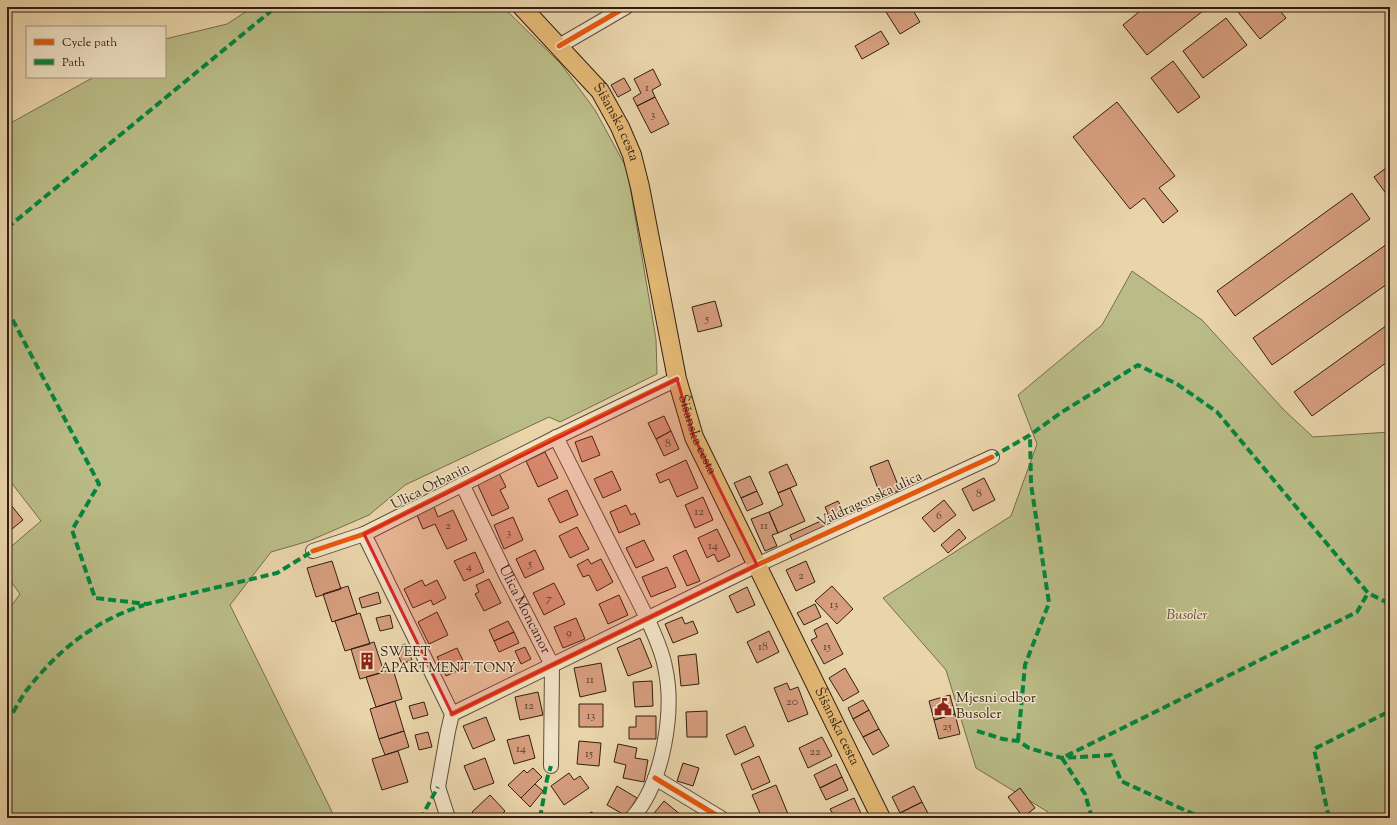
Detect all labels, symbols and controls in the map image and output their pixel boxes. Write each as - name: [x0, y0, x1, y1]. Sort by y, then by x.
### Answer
- legend: [26, 26, 166, 78]
- text: Cycle path: [62, 34, 117, 52]
- text: Path: [62, 54, 85, 72]
- street label: Šišanska cesta: [588, 79, 643, 164]
- house number: 1: [645, 79, 649, 97]
- house number: 3: [651, 106, 656, 124]
- house number: 5: [704, 310, 709, 328]
- street label: Šišanska cesta: [672, 392, 721, 479]
- house number: 8: [665, 435, 671, 453]
- street label: Ulica Orbanin: [388, 458, 474, 516]
- street label: Valdragonska ulica: [814, 467, 926, 533]
- house number: 8: [976, 485, 982, 503]
- house number: 12: [694, 503, 704, 521]
- house number: 6: [936, 507, 942, 525]
- house number: 2: [445, 517, 451, 535]
- house number: 11: [760, 517, 768, 535]
- house number: 3: [507, 524, 512, 542]
- house number: 14: [708, 537, 718, 555]
- house number: 5: [527, 555, 532, 573]
- house number: 4: [466, 558, 472, 576]
- street label: Ulica Moncanor: [493, 562, 555, 658]
- house number: 2: [798, 567, 804, 585]
- house number: 7: [546, 590, 552, 608]
- house number: 13: [830, 596, 839, 614]
- park label: Busoler: [1167, 606, 1207, 626]
- house number: 9: [566, 624, 572, 642]
- house number: 18: [758, 638, 768, 656]
- house number: 15: [823, 638, 831, 656]
- place label: SWEET APARTMENT TONY: [380, 643, 516, 679]
- building icon: SWEET APARTMENT TONY: [357, 651, 377, 671]
- house number: 11: [586, 671, 594, 689]
- street label: Šišanska cesta: [809, 684, 864, 770]
- place label: Mjesni odbor Busoler: [956, 689, 1037, 725]
- house number: 20: [786, 693, 798, 711]
- house number: 12: [524, 697, 534, 715]
- public building icon: Mjesni odbor Busoler: [933, 697, 953, 717]
- house number: 13: [587, 707, 596, 725]
- house number: 25: [942, 718, 952, 736]
- house number: 14: [516, 740, 526, 758]
- house number: 22: [809, 743, 821, 761]
- house number: 15: [585, 745, 593, 763]

